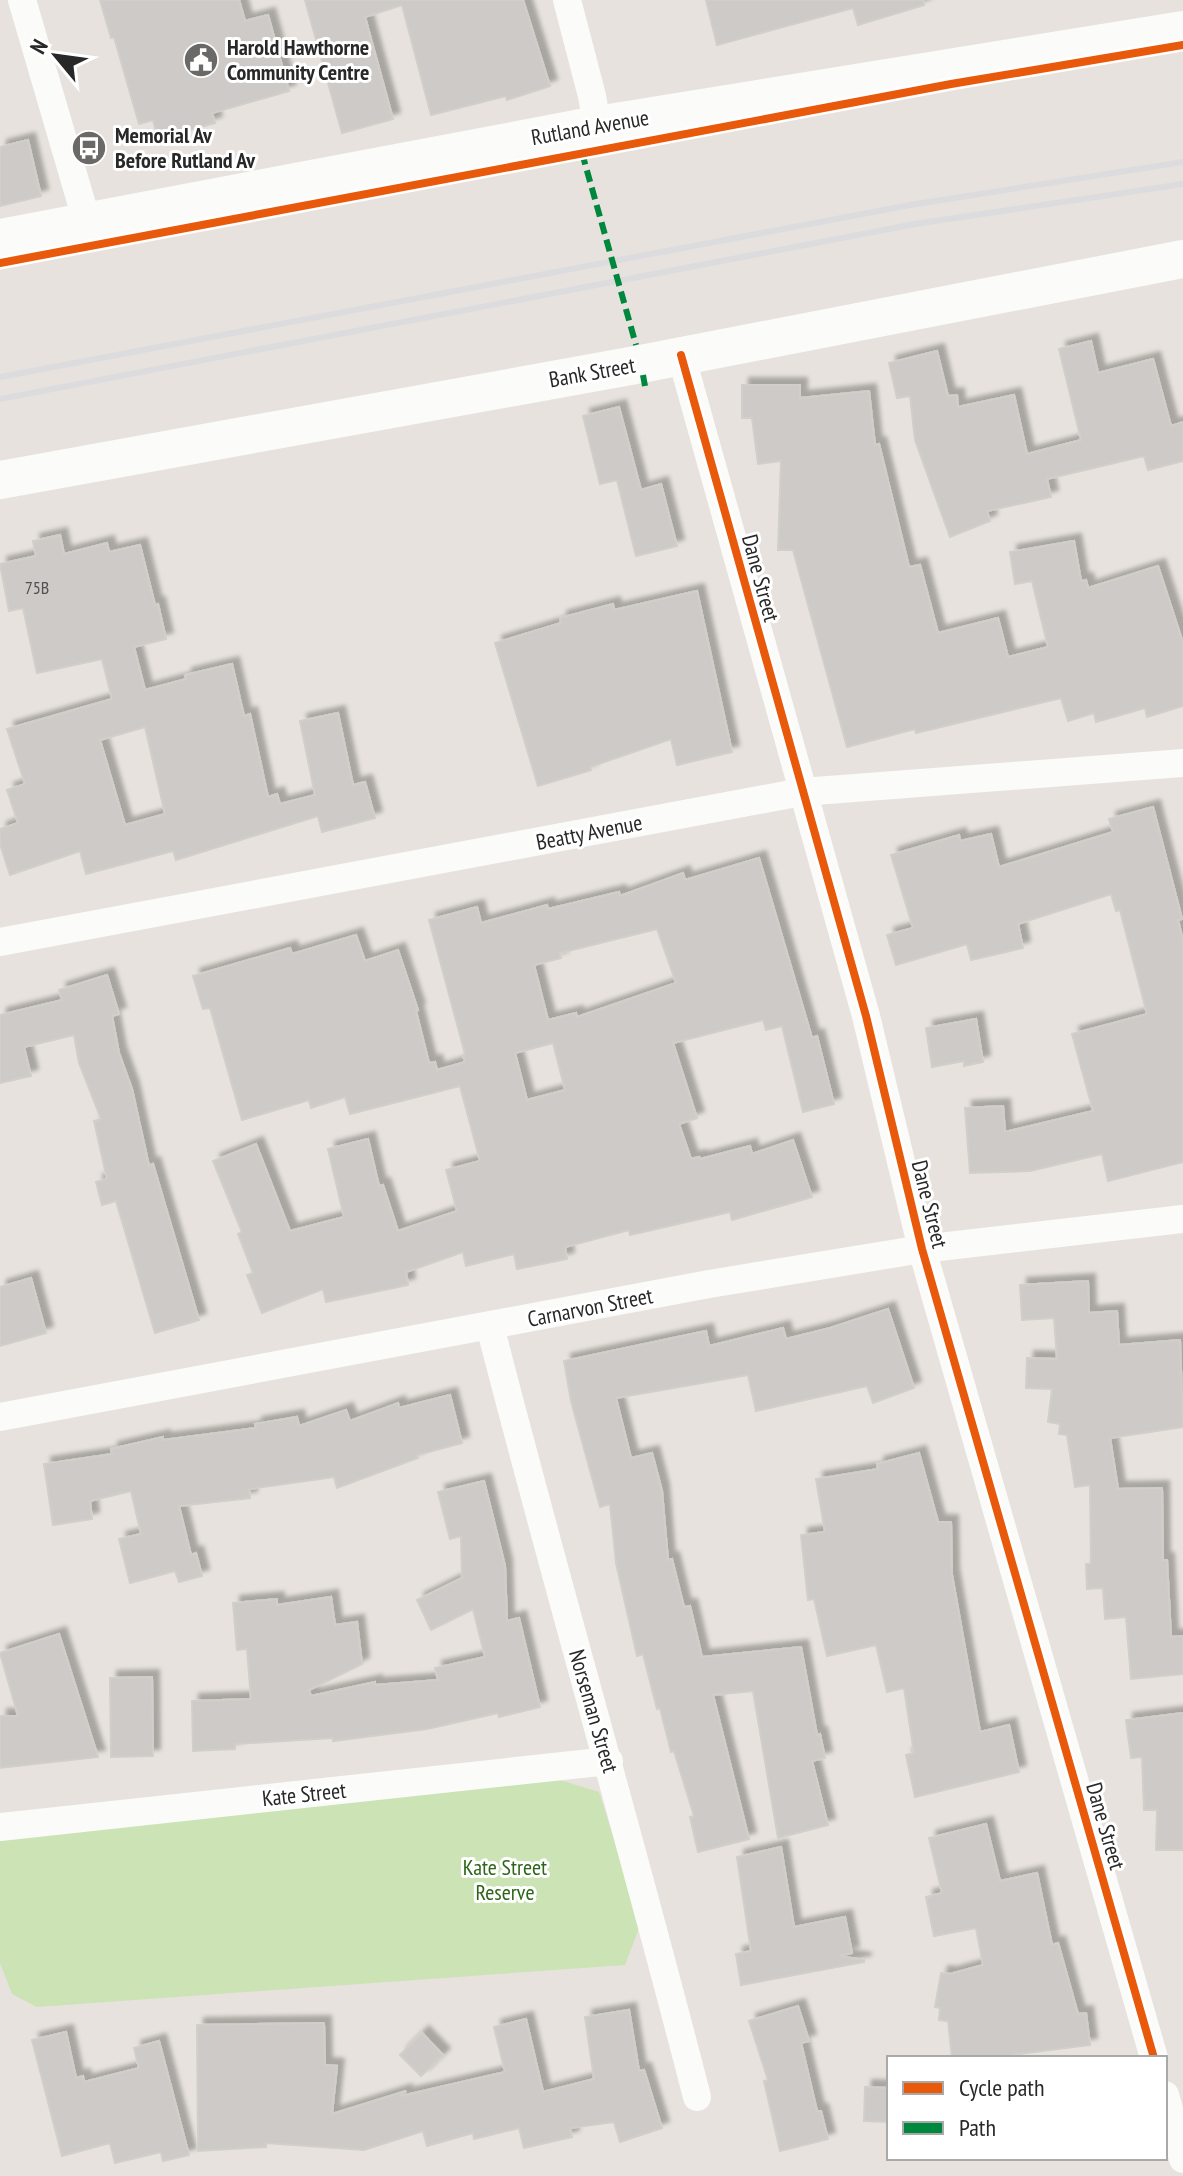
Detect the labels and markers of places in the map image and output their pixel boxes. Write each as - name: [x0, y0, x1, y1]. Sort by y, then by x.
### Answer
- place label: Harold Hawthorne Community Centre: [227, 33, 369, 86]
- public building icon: Harold Hawthorne Community Centre: [182, 41, 220, 79]
- place label: Memorial Av Before Rutland Av: [115, 121, 256, 174]
- bus stop icon: Memorial Av Before Rutland Av: [70, 129, 108, 167]

